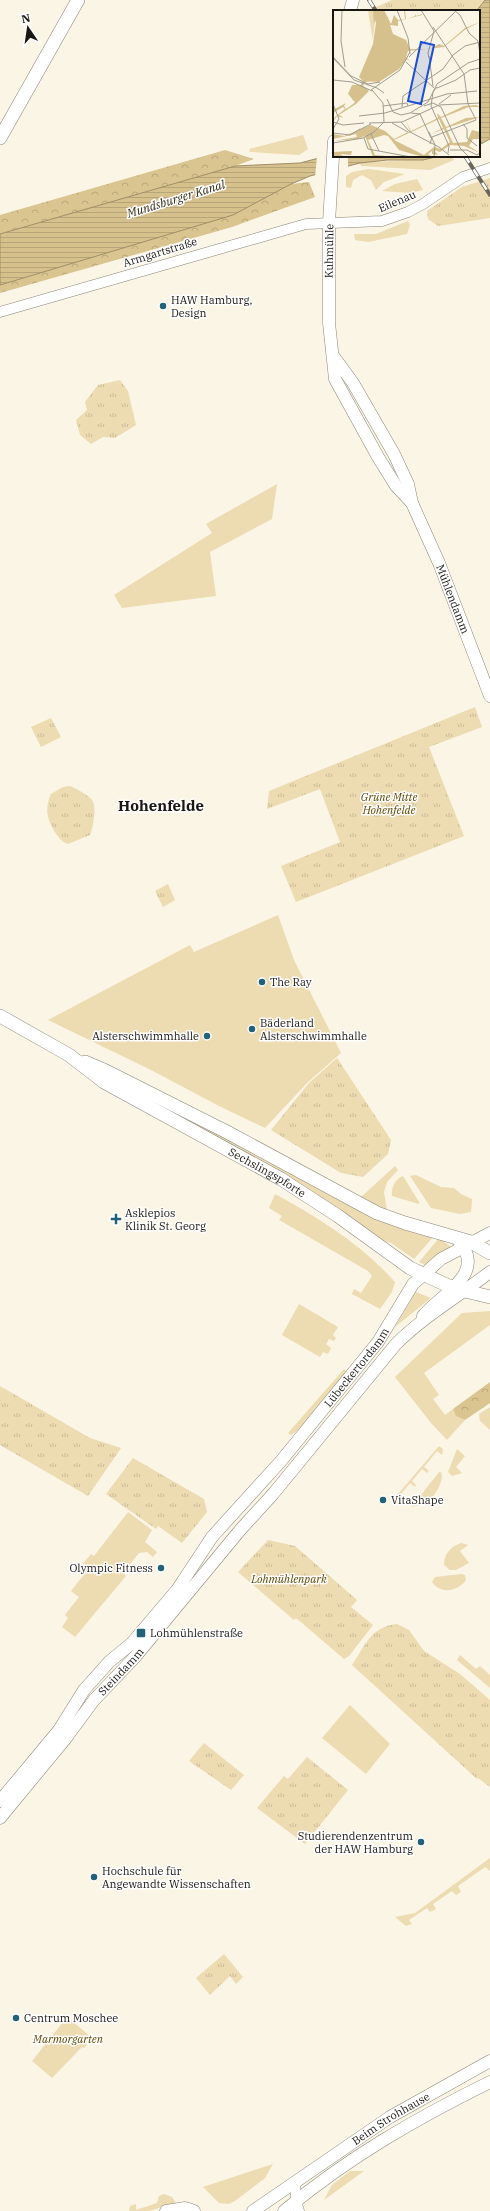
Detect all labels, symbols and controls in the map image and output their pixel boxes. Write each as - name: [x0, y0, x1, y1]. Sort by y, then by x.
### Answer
- north arrow: [8, 8, 48, 48]
- text: N: [20, 10, 32, 26]
- inset map: [333, 10, 480, 157]
- water label: Mundsburger Kanal: [124, 176, 227, 221]
- street label: Eilenau: [376, 187, 418, 215]
- street label: Kuhmühle: [322, 224, 336, 278]
- street label: Armgartstraße: [121, 234, 199, 270]
- place label: HAW Hamburg, Design: [171, 293, 253, 320]
- marker: HAW Hamburg, Design: [158, 301, 168, 311]
- street label: Mühlendamm: [433, 562, 473, 636]
- park label: Grüne Mitte Hohenfelde: [361, 790, 417, 817]
- district label: Hohenfelde: [118, 796, 204, 815]
- place label: The Ray: [270, 975, 312, 989]
- marker: The Ray: [257, 977, 267, 987]
- place label: Bäderland Alsterschwimmhalle: [260, 1016, 367, 1043]
- marker: Bäderland Alsterschwimmhalle: [247, 1024, 257, 1034]
- place label: Alsterschwimmhalle: [92, 1029, 199, 1043]
- marker: Alsterschwimmhalle: [202, 1031, 212, 1041]
- street label: Sechslingspforte: [226, 1145, 309, 1200]
- place label: Asklepios Klinik St. Georg: [125, 1206, 206, 1233]
- marker: Asklepios Klinik St. Georg: [110, 1213, 122, 1225]
- street label: Lübeckertordamm: [321, 1325, 392, 1410]
- place label: VitaShape: [391, 1493, 444, 1507]
- marker: VitaShape: [378, 1495, 388, 1505]
- place label: Olympic Fitness: [69, 1561, 153, 1575]
- marker: Olympic Fitness: [156, 1563, 166, 1573]
- park label: Lohmühlenpark: [250, 1572, 327, 1586]
- place label: Lohmühlenstraße: [150, 1626, 243, 1640]
- marker: Lohmühlenstraße: [135, 1627, 147, 1639]
- street label: Steindamm: [95, 1645, 147, 1698]
- place label: Studierendenzentrum der HAW Hamburg: [298, 1829, 414, 1856]
- marker: Studierendenzentrum der HAW Hamburg: [416, 1837, 426, 1847]
- place label: Hochschule für Angewandte Wissenschaften: [102, 1864, 251, 1891]
- marker: Hochschule für Angewandte Wissenschaften: [89, 1872, 99, 1882]
- place label: Centrum Moschee: [24, 2011, 118, 2025]
- marker: Centrum Moschee: [11, 2013, 21, 2023]
- park label: Marmorgarten: [32, 2032, 104, 2046]
- street label: Beim Strohhause: [349, 2089, 432, 2148]

